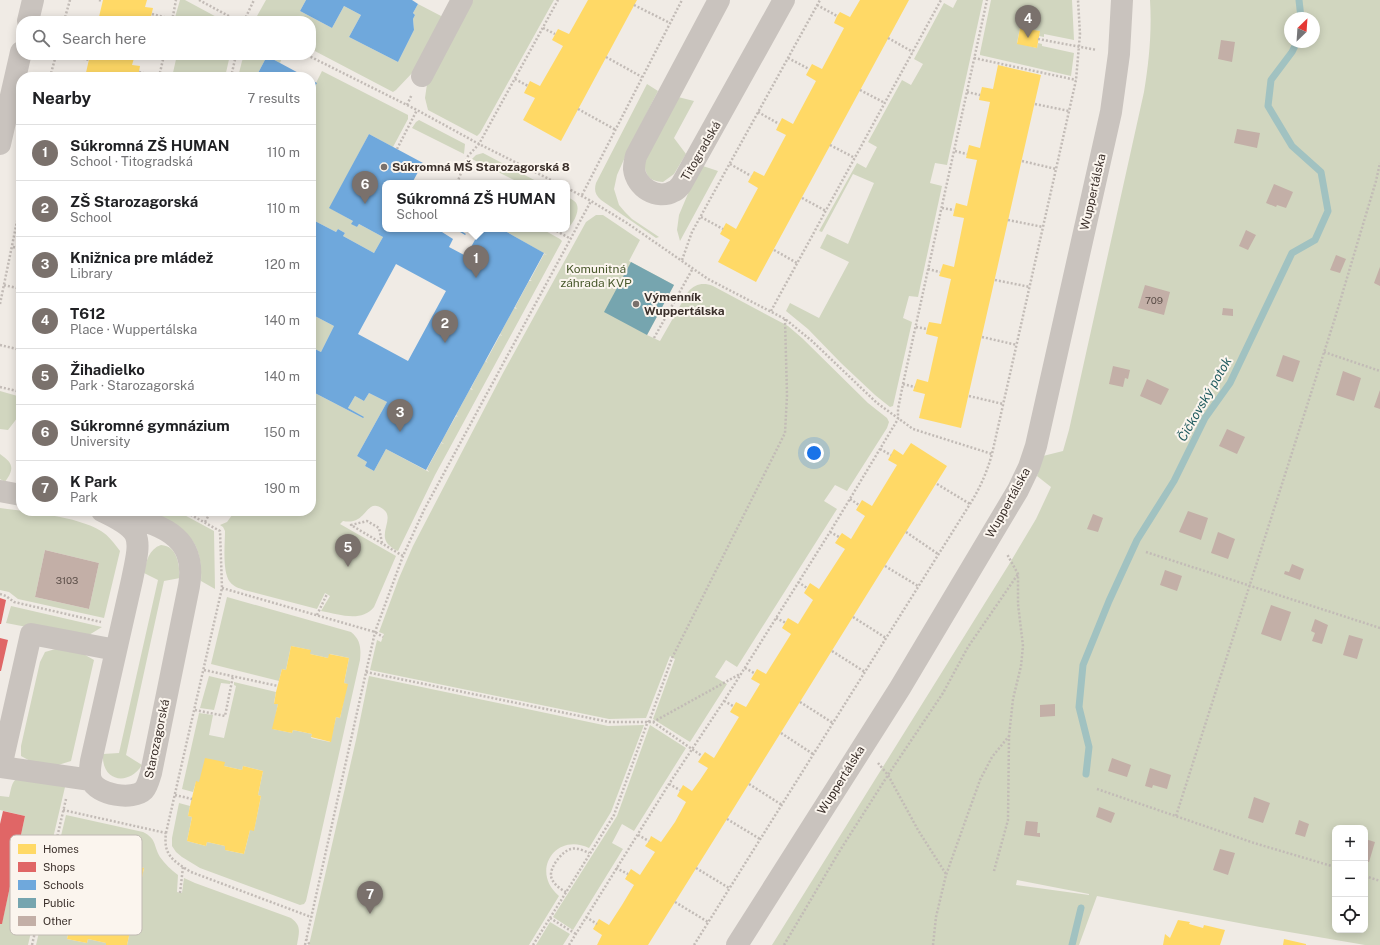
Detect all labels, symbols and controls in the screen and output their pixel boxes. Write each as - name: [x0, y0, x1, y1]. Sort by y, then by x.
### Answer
- pin: 4: [1015, 5, 1041, 38]
- north arrow: [1284, 12, 1320, 48]
- search box: [16, 16, 316, 60]
- icon: search: [30, 27, 52, 49]
- text: Search here: [62, 30, 146, 47]
- text: Nearby: [32, 88, 91, 108]
- text: 7 results: [247, 91, 300, 106]
- street label: Titogradská: [678, 119, 724, 183]
- text: Súkromná ZŠ HUMAN: [70, 137, 230, 154]
- text: 1: [42, 145, 48, 160]
- text: 110 m: [267, 145, 300, 160]
- street label: Wuppertálska: [1077, 152, 1109, 232]
- text: School · Titogradská: [70, 154, 193, 169]
- place label: Súkromná MŠ Starozagorská 8: [392, 160, 570, 174]
- marker: Súkromná MŠ Starozagorská 8: [379, 162, 389, 172]
- pin: 6: [352, 171, 378, 204]
- popup: [382, 180, 570, 232]
- text: Súkromná ZŠ HUMAN: [396, 190, 556, 207]
- text: ZŠ Starozagorská: [70, 193, 198, 210]
- text: 2: [41, 201, 49, 216]
- text: 110 m: [267, 201, 300, 216]
- text: School: [396, 207, 438, 222]
- text: School: [70, 210, 112, 225]
- pin: 1: [463, 245, 489, 278]
- text: Knižnica pre mládež: [70, 249, 213, 266]
- text: 3: [41, 257, 49, 272]
- text: 120 m: [265, 257, 300, 272]
- park label: Komunitná záhrada KVP: [560, 262, 632, 290]
- text: Library: [70, 266, 113, 281]
- place label: Výmenník Wuppertálska: [644, 290, 725, 318]
- house number: 709: [1145, 294, 1163, 306]
- marker: Výmenník Wuppertálska: [631, 299, 641, 309]
- text: T612: [70, 305, 105, 322]
- pin: 2: [432, 310, 458, 343]
- text: 4: [41, 313, 49, 328]
- text: 140 m: [264, 313, 300, 328]
- text: Place · Wuppertálska: [70, 322, 197, 337]
- water label: Čičkovský potok: [1174, 354, 1235, 444]
- text: Žihadielko: [70, 361, 145, 378]
- text: 5: [41, 369, 49, 384]
- text: 140 m: [264, 369, 300, 384]
- text: Park · Starozagorská: [70, 378, 194, 393]
- pin: 3: [387, 399, 413, 432]
- text: Súkromné gymnázium: [70, 417, 230, 434]
- text: 6: [41, 425, 49, 440]
- text: 150 m: [264, 425, 300, 440]
- text: University: [70, 434, 130, 449]
- your location: [804, 443, 824, 463]
- street label: Wuppertálska: [983, 465, 1033, 541]
- text: K Park: [70, 473, 117, 490]
- text: 7: [41, 481, 49, 496]
- text: 190 m: [264, 481, 300, 496]
- text: Park: [70, 490, 98, 505]
- pin: 5: [335, 534, 361, 567]
- house number: 3103: [56, 574, 78, 586]
- street label: Starozagorská: [142, 698, 172, 780]
- street label: Wuppertálska: [814, 743, 868, 817]
- map controls: [1332, 825, 1368, 933]
- button: +: [1332, 825, 1368, 861]
- legend: [10, 835, 142, 935]
- text: Homes: [43, 843, 79, 855]
- text: Shops: [43, 861, 75, 873]
- button: −: [1332, 861, 1368, 897]
- text: Schools: [43, 879, 84, 891]
- pin: 7: [357, 881, 383, 914]
- text: Public: [43, 897, 75, 909]
- button: locate: [1332, 897, 1368, 933]
- text: Other: [43, 915, 72, 927]

